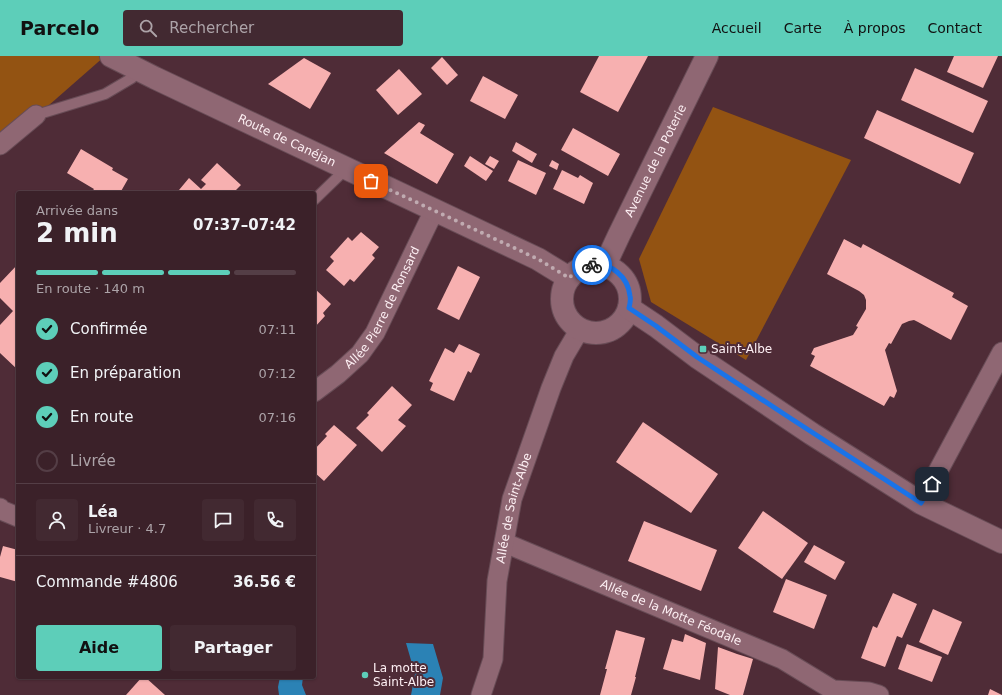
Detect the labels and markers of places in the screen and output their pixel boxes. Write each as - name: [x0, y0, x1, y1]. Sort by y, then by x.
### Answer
- pin: [354, 164, 388, 198]
- place label: Saint-Albe: [711, 342, 772, 356]
- marker: Saint-Albe: [698, 344, 708, 354]
- pin: [915, 467, 949, 501]
- place label: La motte Saint-Albe: [373, 661, 434, 689]
- marker: La motte Saint-Albe: [360, 670, 370, 680]

